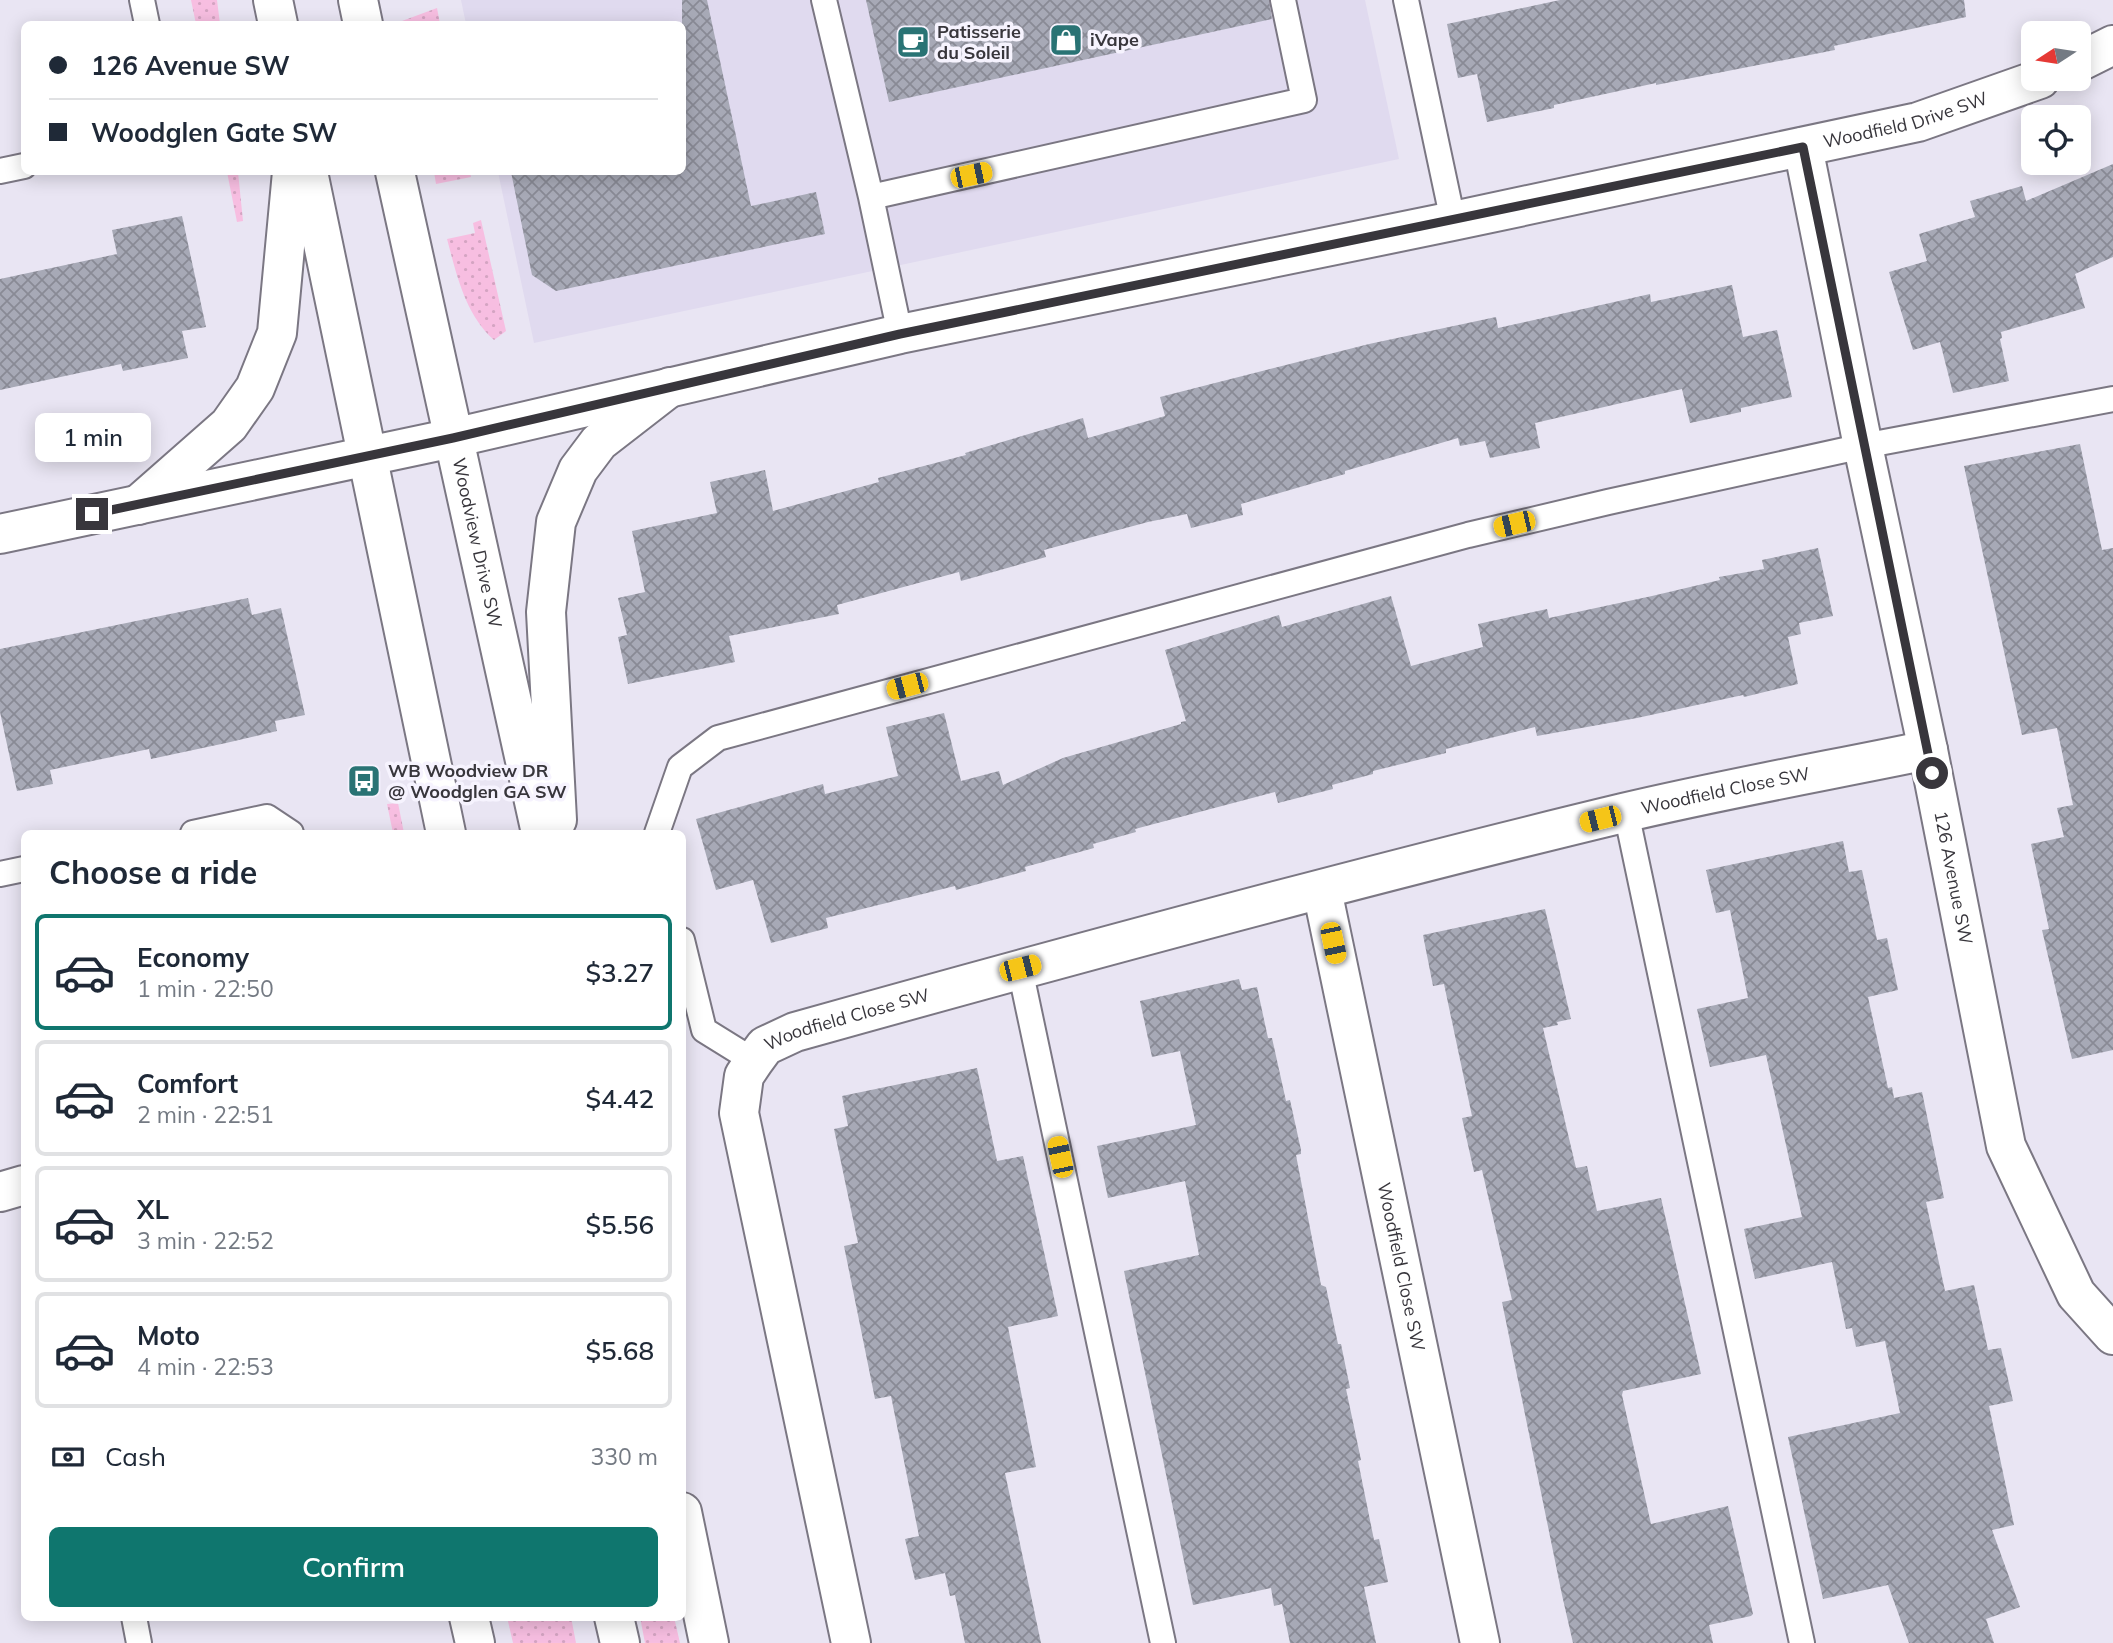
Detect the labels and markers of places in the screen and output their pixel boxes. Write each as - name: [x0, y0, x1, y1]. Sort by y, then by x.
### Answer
- place label: Patisserie du Soleil: [937, 20, 1021, 64]
- shop icon: iVape: [1047, 21, 1085, 59]
- cafe icon: Patisserie du Soleil: [894, 23, 932, 61]
- place label: iVape: [1090, 28, 1139, 51]
- place label: WB Woodview DR @ Woodglen GA SW: [388, 759, 567, 803]
- bus stop icon: WB Woodview DR @ Woodglen GA SW: [345, 762, 383, 800]

